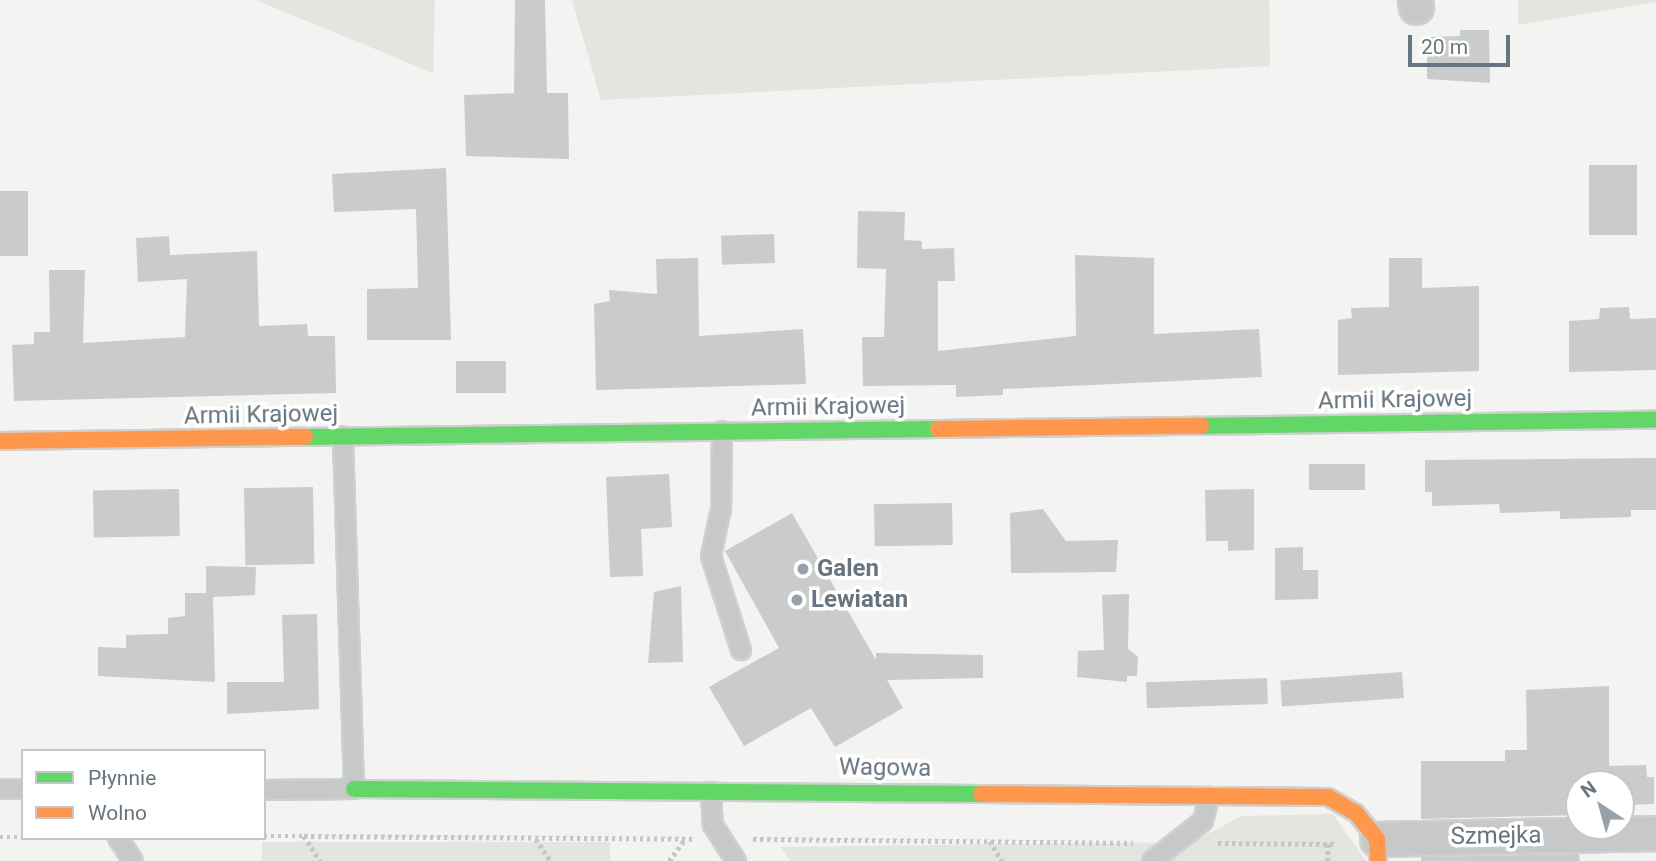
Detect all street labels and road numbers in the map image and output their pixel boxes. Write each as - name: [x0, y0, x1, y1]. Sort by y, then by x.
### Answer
- street label: Armii Krajowej: [1318, 384, 1472, 416]
- street label: Armii Krajowej: [751, 391, 905, 423]
- street label: Armii Krajowej: [184, 399, 338, 431]
- street label: Wagowa: [839, 753, 931, 783]
- street label: Szmejka: [1450, 821, 1542, 851]

